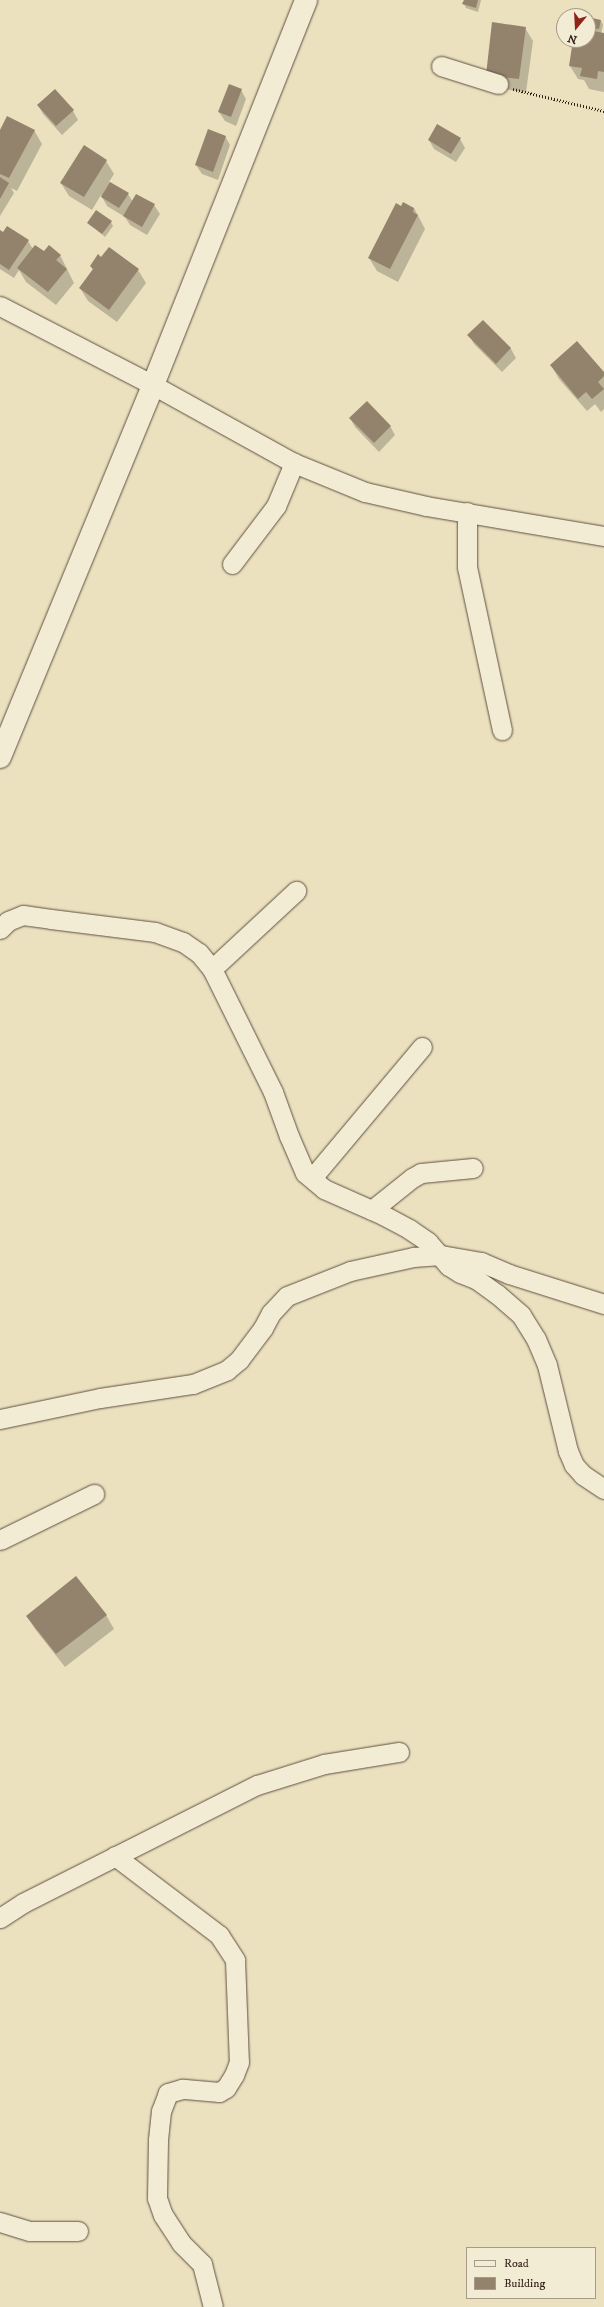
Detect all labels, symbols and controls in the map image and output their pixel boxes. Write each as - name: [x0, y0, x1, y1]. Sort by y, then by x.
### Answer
- north arrow: [556, 8, 596, 48]
- text: N: [566, 30, 579, 47]
- legend: [466, 2247, 596, 2299]
- text: Road: [504, 2256, 529, 2271]
- text: Building: [504, 2276, 545, 2291]

